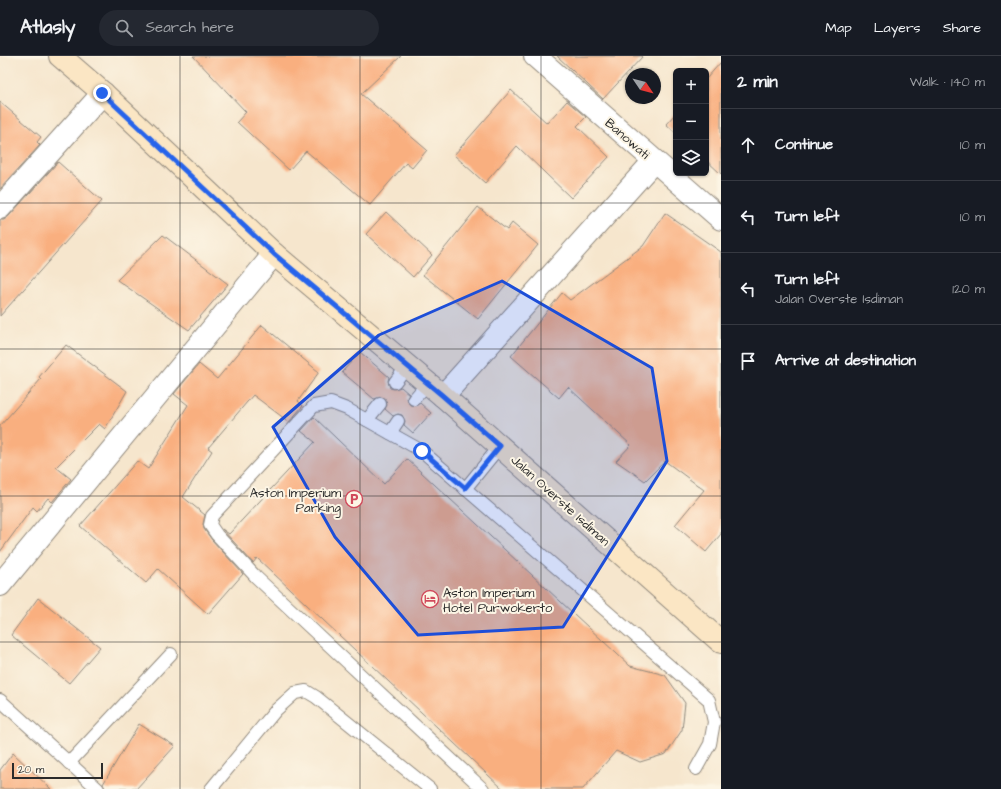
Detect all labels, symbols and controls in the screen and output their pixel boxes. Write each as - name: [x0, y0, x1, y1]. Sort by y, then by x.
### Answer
- search box: [99, 10, 379, 46]
- text: Atlasly: [20, 14, 75, 41]
- icon: search: [113, 17, 135, 39]
- text: Search here: [145, 17, 234, 38]
- text: Map: [825, 18, 852, 38]
- text: Layers: [874, 18, 921, 38]
- text: Share: [943, 18, 981, 38]
- north arrow: [625, 68, 661, 104]
- map controls: [673, 68, 709, 176]
- button: +: [673, 68, 709, 104]
- text: 2 min: [737, 70, 778, 94]
- text: Walk · 140 m: [910, 73, 985, 91]
- route end: [93, 84, 111, 102]
- button: −: [673, 104, 709, 140]
- street label: Banowati: [601, 114, 654, 163]
- icon: ahead: [737, 134, 759, 156]
- text: Continue: [775, 134, 833, 155]
- text: 10 m: [960, 136, 985, 154]
- button: layers: [673, 140, 709, 176]
- icon: left: [737, 206, 759, 228]
- text: Turn left: [775, 206, 839, 227]
- text: 10 m: [960, 208, 985, 226]
- text: Turn left: [775, 269, 839, 290]
- icon: left: [737, 278, 759, 300]
- text: 120 m: [952, 280, 985, 298]
- text: Jalan Overste Isdiman: [775, 290, 903, 308]
- icon: arrive: [737, 350, 759, 372]
- text: Arrive at destination: [775, 350, 916, 371]
- route start: [413, 442, 431, 460]
- street label: Jalan Overste Isdiman: [507, 451, 614, 551]
- place label: Aston Imperium Parking: [250, 484, 342, 518]
- parking icon: Aston Imperium Parking: [344, 489, 364, 509]
- place label: Aston Imperium Hotel Purwokerto: [443, 584, 553, 617]
- hotel icon: Aston Imperium Hotel Purwokerto: [420, 589, 440, 609]
- scale bar: [12, 761, 103, 780]
- text: 20 m: [18, 762, 44, 777]

